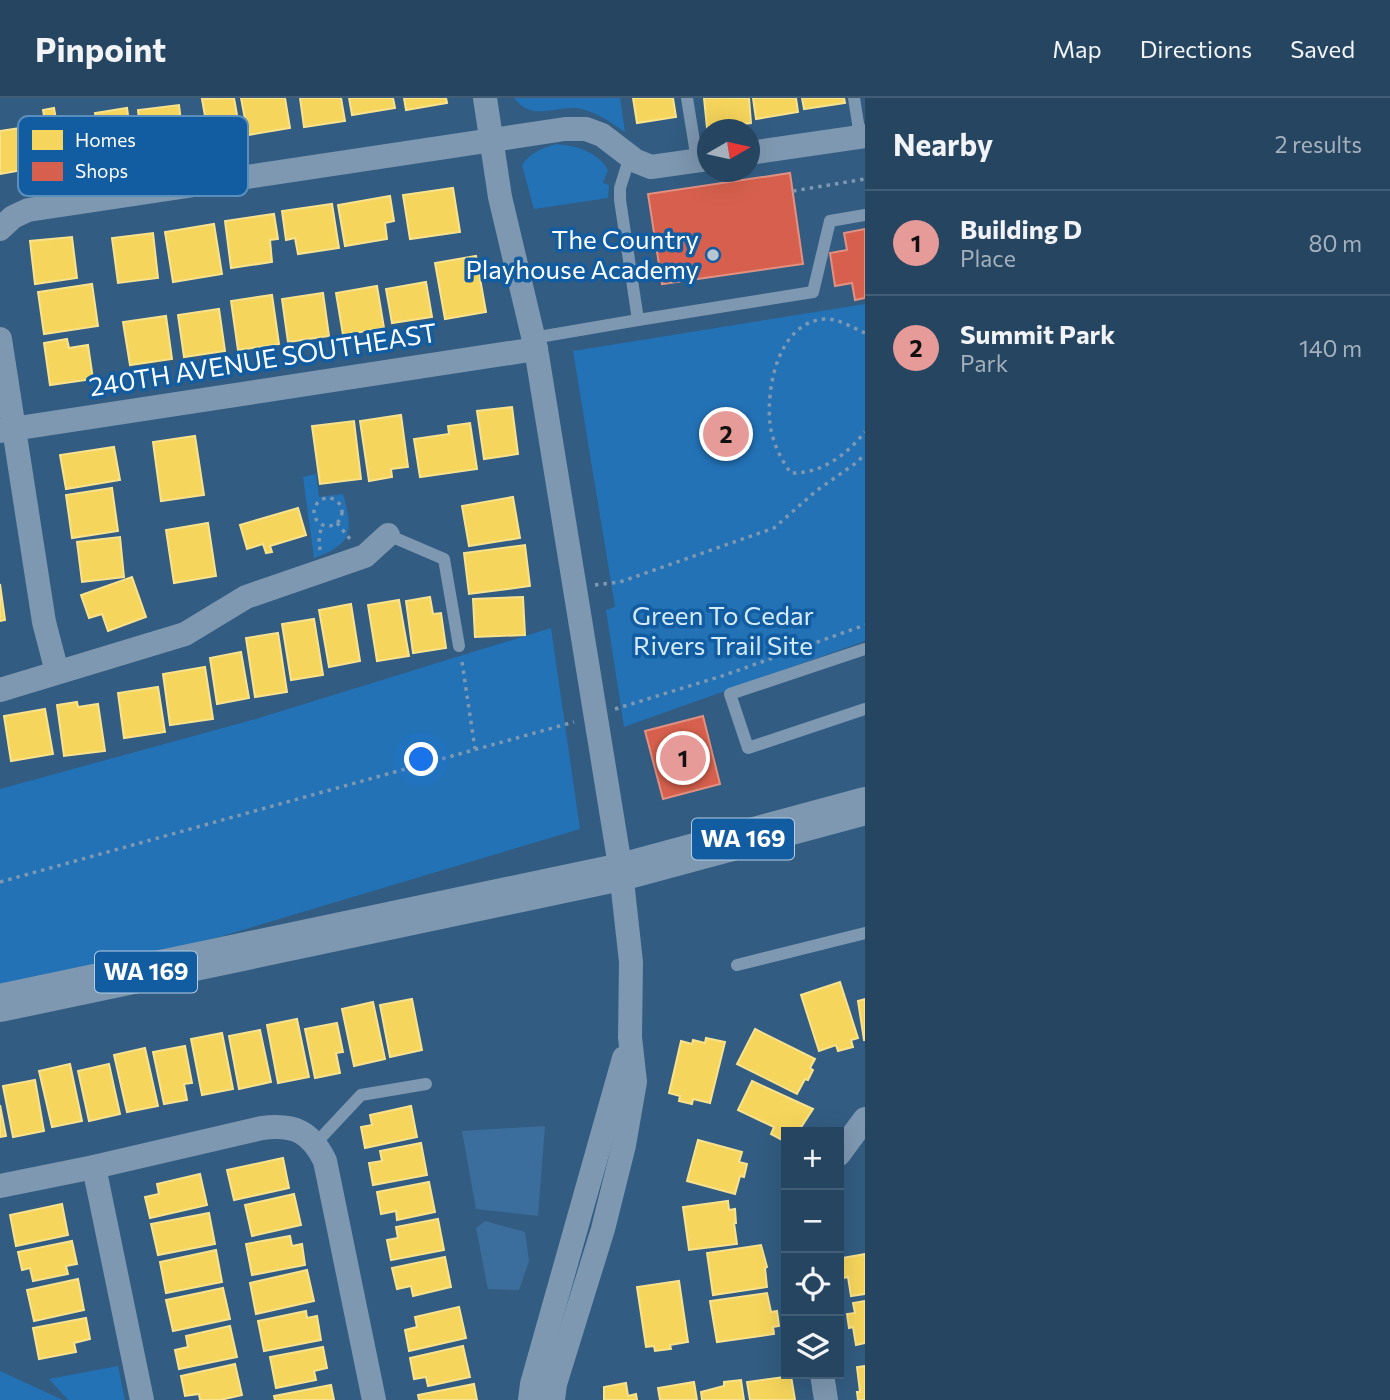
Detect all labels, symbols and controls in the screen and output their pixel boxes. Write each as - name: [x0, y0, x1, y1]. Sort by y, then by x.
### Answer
- text: Pinpoint: [35, 28, 166, 69]
- text: Map: [1052, 34, 1102, 63]
- text: Directions: [1140, 34, 1252, 63]
- text: Saved: [1290, 34, 1355, 63]
- legend: [18, 116, 248, 196]
- north arrow: [697, 119, 760, 182]
- text: Nearby: [893, 125, 993, 162]
- text: Homes: [75, 128, 136, 151]
- text: 2 results: [1275, 130, 1362, 158]
- text: Shops: [75, 159, 128, 182]
- text: Building D: [960, 213, 1082, 244]
- place label: The Country Playhouse Academy: [465, 223, 699, 284]
- text: 1: [911, 229, 921, 257]
- text: 80 m: [1309, 229, 1362, 257]
- text: Place: [960, 244, 1016, 272]
- marker: The Country Playhouse Academy: [705, 247, 721, 263]
- street label: 240TH AVENUE SOUTHEAST: [87, 316, 439, 401]
- text: Summit Park: [960, 318, 1115, 349]
- text: 2: [909, 334, 923, 362]
- text: 140 m: [1299, 334, 1362, 362]
- text: Park: [960, 349, 1008, 377]
- pin: 2: [703, 408, 749, 460]
- park label: Green To Cedar Rivers Trail Site: [632, 599, 814, 660]
- pin: 1: [660, 732, 706, 784]
- your location: [404, 742, 438, 776]
- road number: WA 169: [692, 818, 794, 860]
- road number: WA 169: [95, 952, 197, 992]
- map controls: [781, 1127, 844, 1379]
- button: +: [781, 1127, 844, 1190]
- button: −: [781, 1190, 844, 1253]
- button: locate: [781, 1253, 844, 1316]
- button: layers: [781, 1316, 844, 1379]

